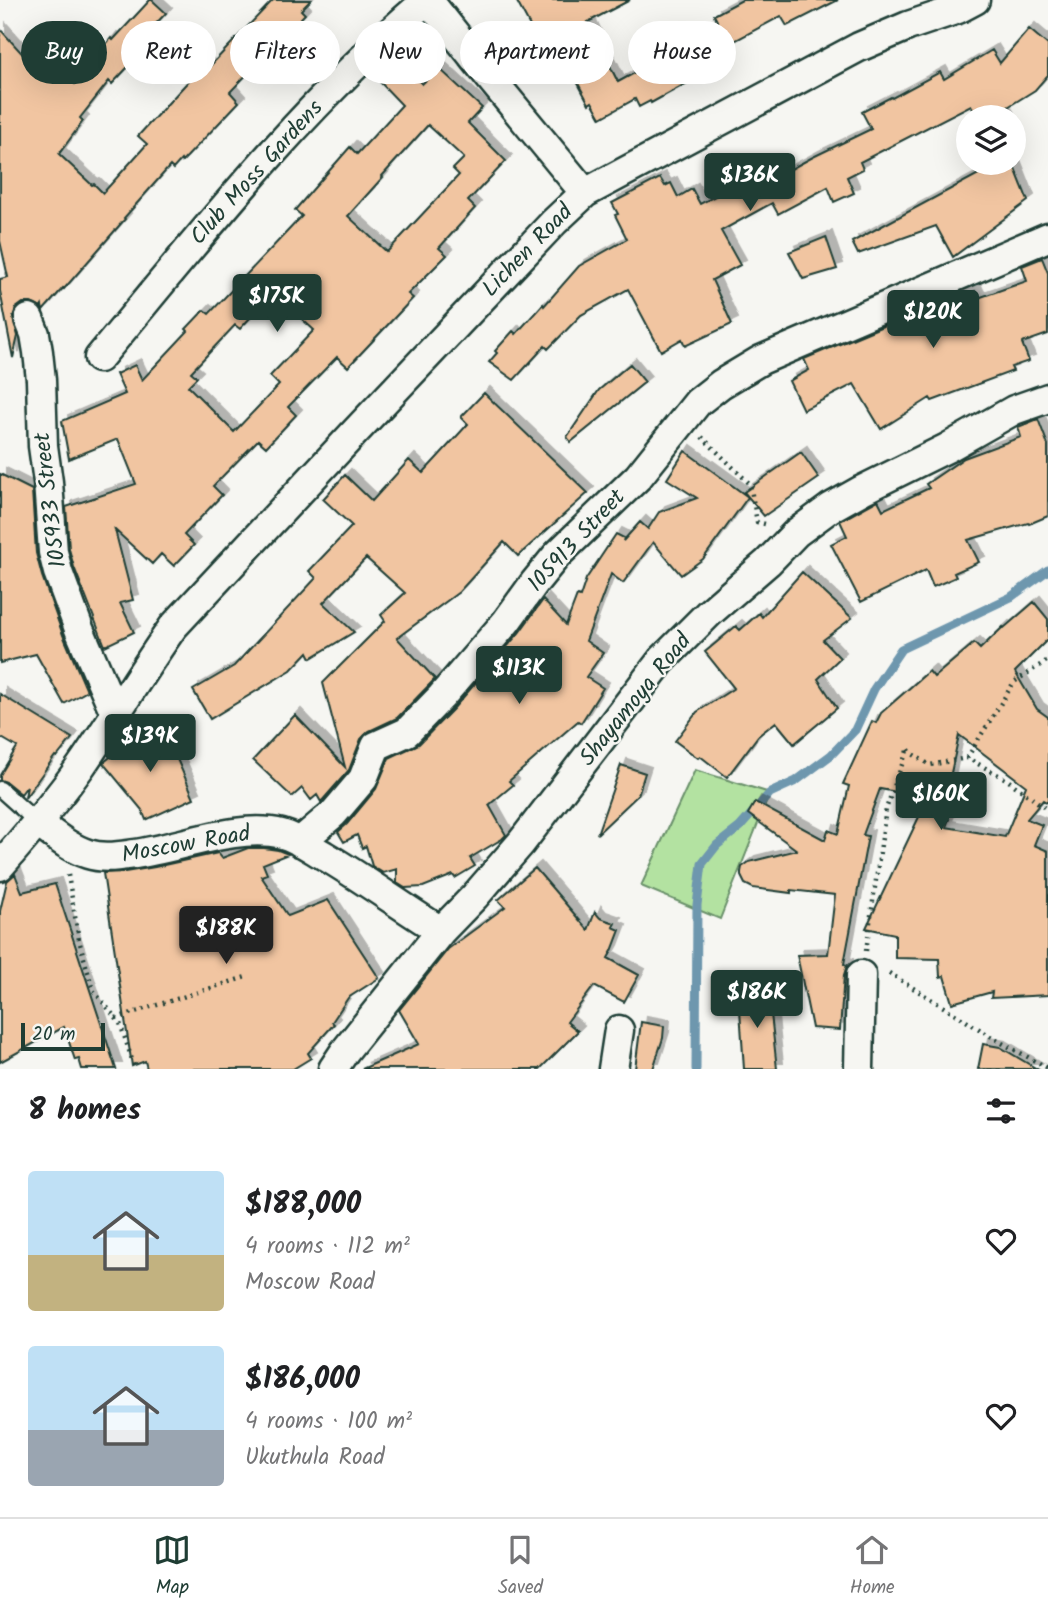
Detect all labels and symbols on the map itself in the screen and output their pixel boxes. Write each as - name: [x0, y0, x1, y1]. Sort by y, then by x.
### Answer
- street label: Club Moss Gardens: [182, 92, 333, 254]
- pin: $136K: [701, 154, 799, 213]
- street label: Lichen Road: [474, 195, 582, 306]
- pin: $175K: [228, 274, 326, 334]
- pin: $120K: [884, 290, 982, 350]
- street label: 105933 Street: [25, 429, 77, 570]
- street label: 105913 Street: [519, 480, 635, 601]
- street label: Shayamoya Road: [571, 625, 701, 774]
- pin: $113K: [470, 646, 568, 706]
- pin: $139K: [101, 714, 199, 774]
- pin: $160K: [892, 772, 990, 832]
- street label: Moscow Road: [119, 816, 254, 874]
- pin: $188K: [177, 906, 275, 966]
- pin: $186K: [708, 970, 806, 1030]
- scale bar: [21, 1020, 105, 1052]

